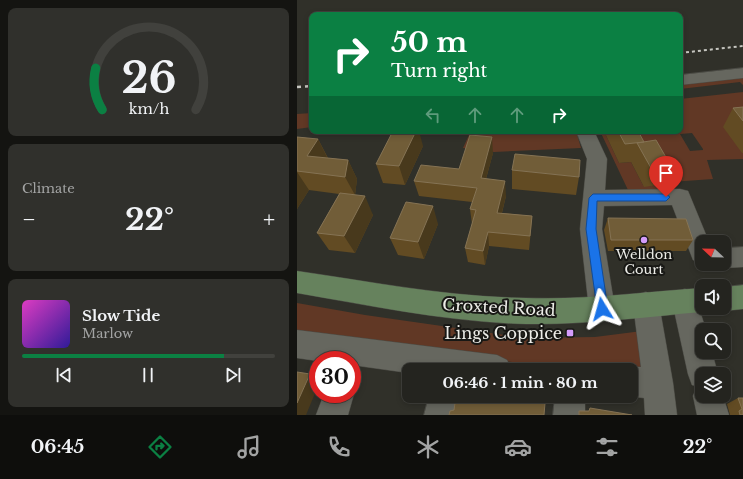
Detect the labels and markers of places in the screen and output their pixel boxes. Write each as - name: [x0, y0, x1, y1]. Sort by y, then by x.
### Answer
- pin: [649, 156, 683, 197]
- marker: Welldon Court: [639, 235, 649, 245]
- place label: Welldon Court: [615, 246, 672, 278]
- place label: Lings Coppice: [444, 323, 562, 343]
- marker: Lings Coppice: [565, 328, 575, 338]

